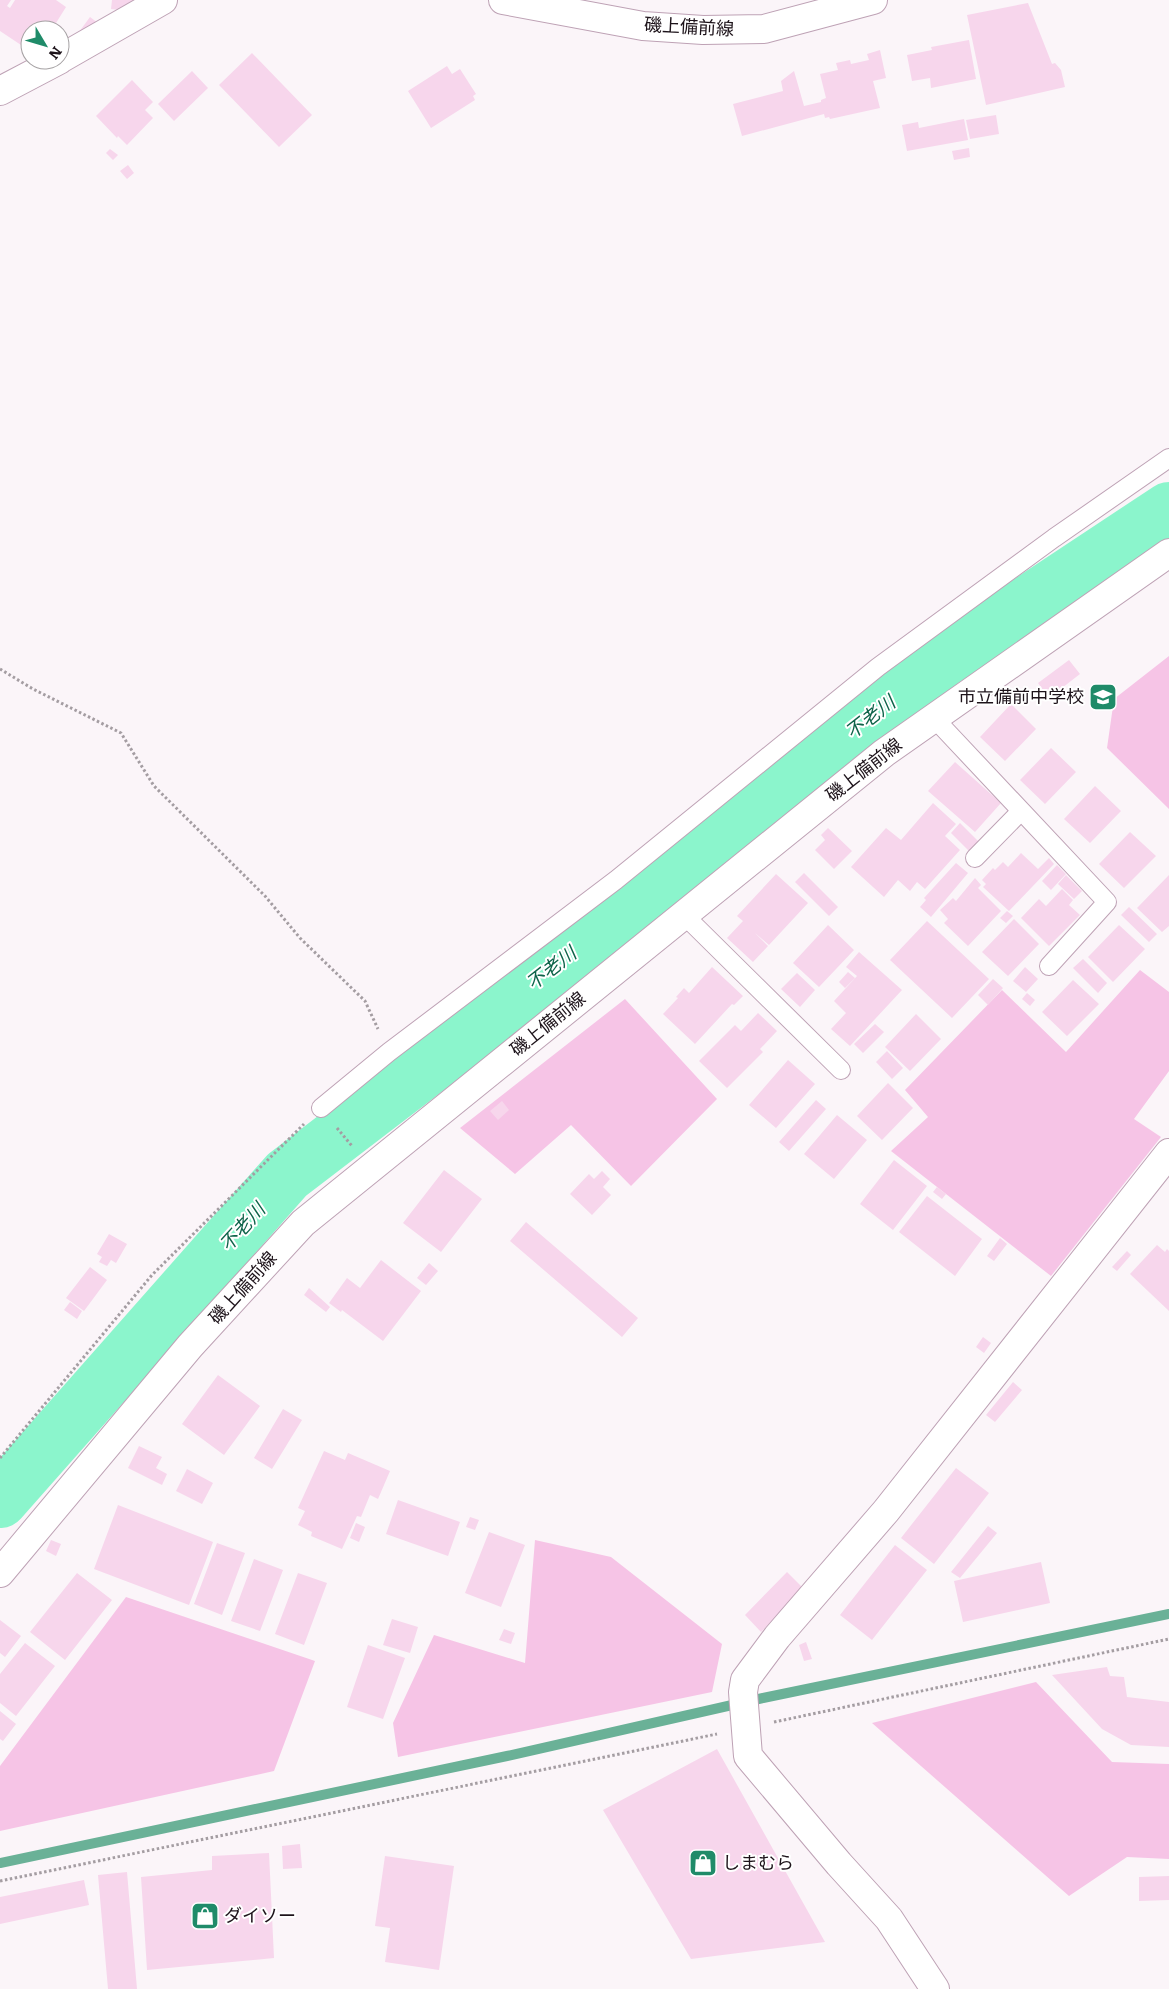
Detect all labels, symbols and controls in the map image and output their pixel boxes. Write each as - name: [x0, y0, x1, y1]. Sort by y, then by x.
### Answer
- street label: 磯上備前線: [643, 10, 735, 41]
- north arrow: [20, 20, 70, 70]
- text: N: [44, 43, 68, 65]
- place label: 市立備前中学校: [958, 682, 1084, 709]
- school or university icon: 市立備前中学校: [1088, 682, 1118, 712]
- water label: 不老川: [838, 686, 902, 745]
- street label: 磯上備前線: [819, 730, 907, 807]
- water label: 不老川: [519, 937, 583, 996]
- street label: 磯上備前線: [504, 984, 591, 1062]
- water label: 不老川: [212, 1194, 272, 1257]
- street label: 磯上備前線: [202, 1245, 282, 1329]
- shop icon: しまむら: [688, 1848, 718, 1878]
- place label: しまむら: [722, 1848, 794, 1875]
- shop icon: ダイソー: [190, 1901, 220, 1931]
- place label: ダイソー: [224, 1901, 296, 1928]

